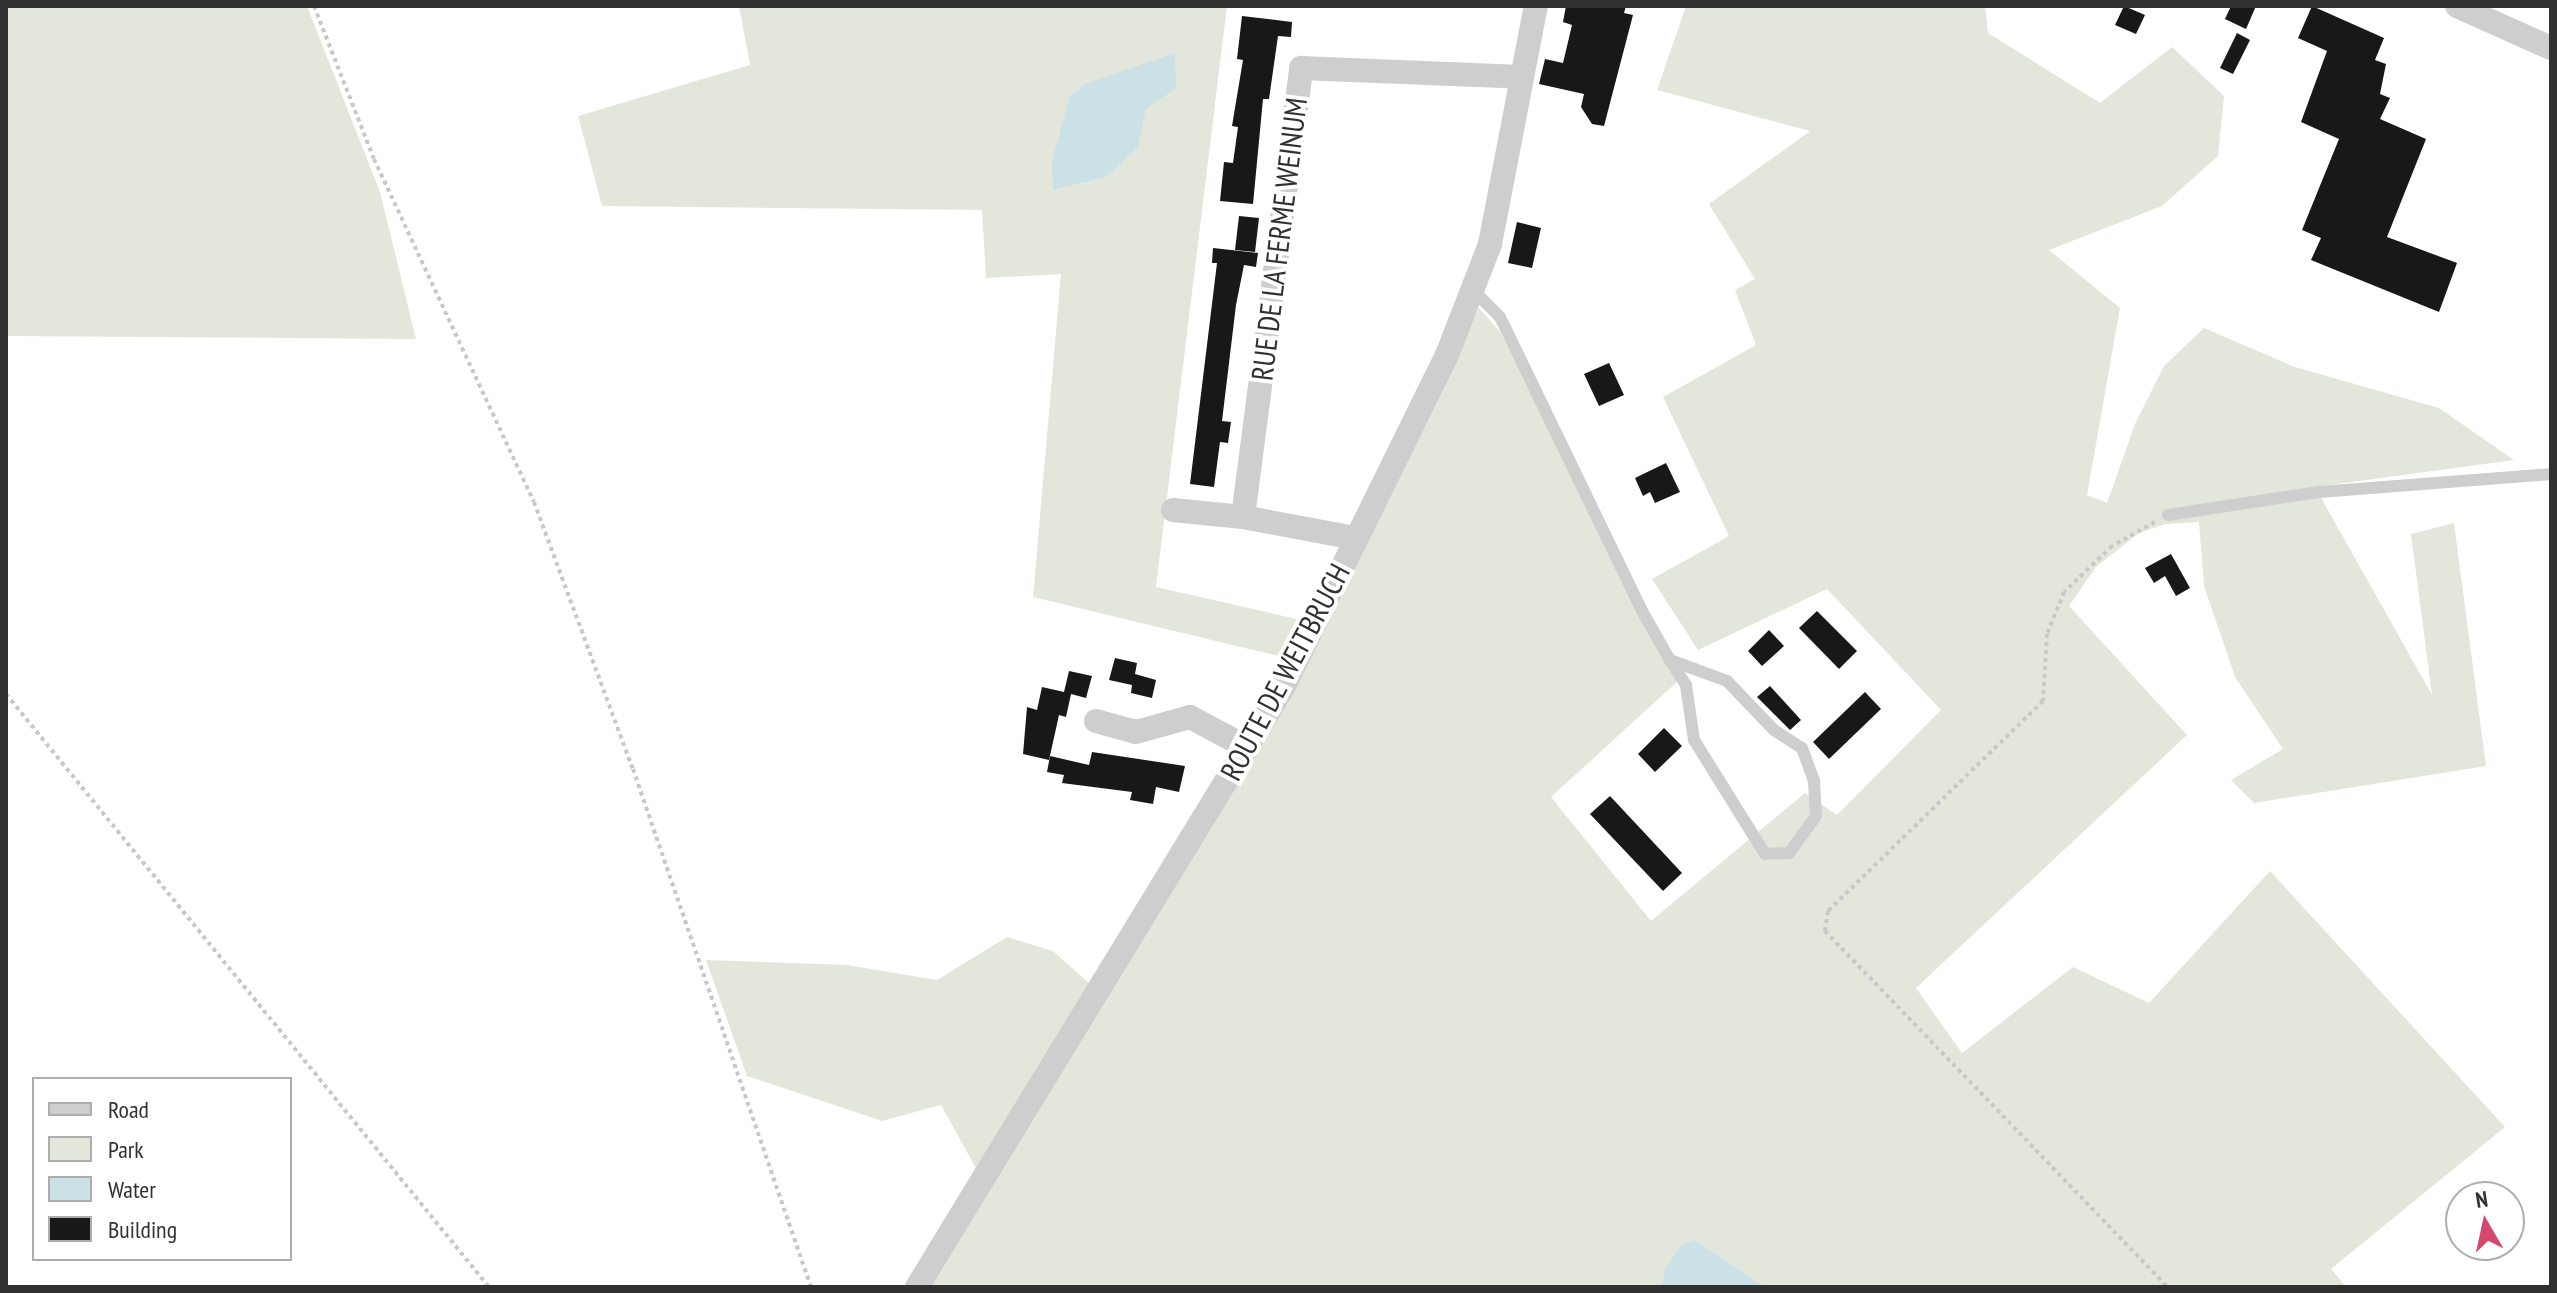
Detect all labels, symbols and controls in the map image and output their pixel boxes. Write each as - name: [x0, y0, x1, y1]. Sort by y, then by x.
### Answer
- street label: RUE DE LA FERME WEINUM: [1244, 95, 1314, 383]
- street label: ROUTE DE WEITBRUCH: [1213, 557, 1357, 787]
- legend: [32, 1077, 292, 1261]
- text: Road: [108, 1094, 149, 1125]
- text: Park: [108, 1134, 144, 1165]
- text: Water: [108, 1174, 156, 1205]
- north arrow: [2445, 1181, 2525, 1261]
- text: N: [2473, 1185, 2490, 1214]
- text: Building: [108, 1214, 177, 1245]

